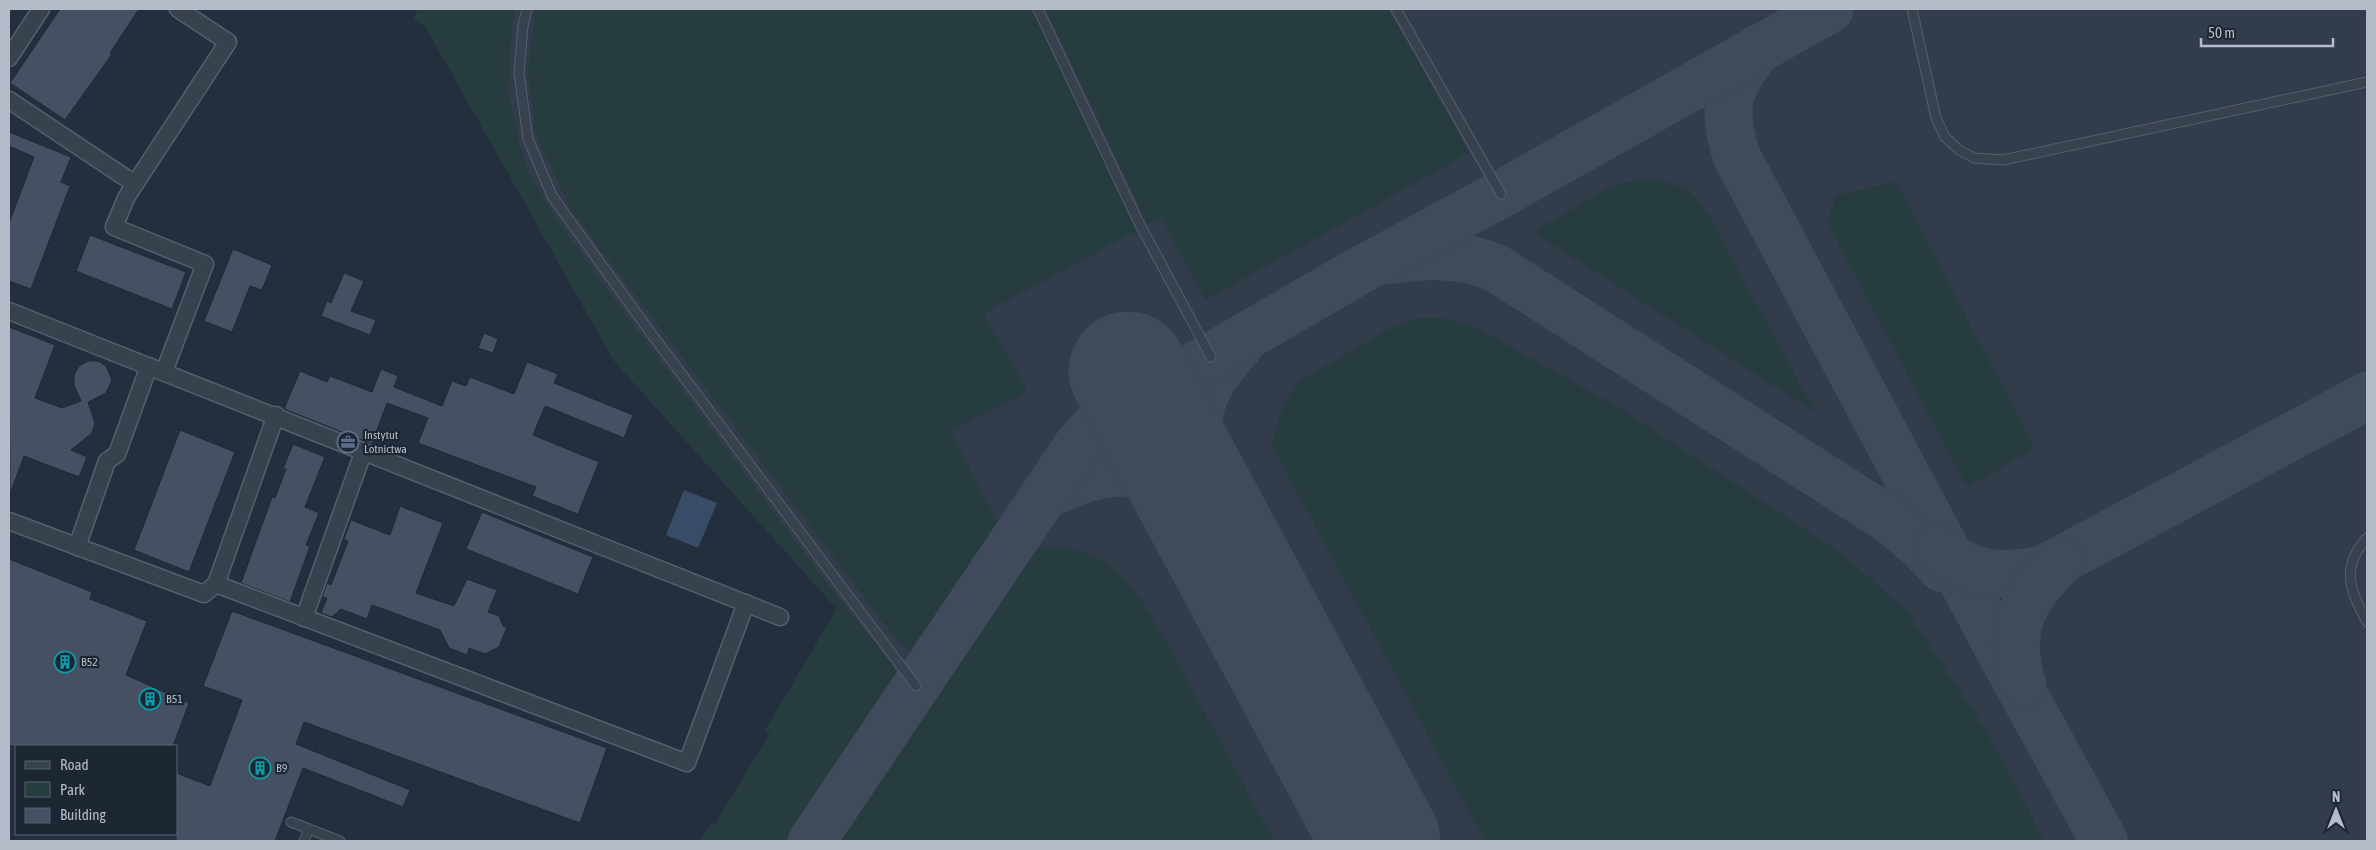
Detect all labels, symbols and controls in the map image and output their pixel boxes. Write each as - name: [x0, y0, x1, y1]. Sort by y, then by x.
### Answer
- scale bar: [2201, 15, 2334, 47]
- text: 50 m: [2208, 24, 2235, 41]
- place label: Instytut Lotnictwa: [364, 428, 407, 456]
- office icon: Instytut Lotnictwa: [336, 430, 360, 454]
- building icon: B52: [53, 650, 77, 674]
- place label: B52: [81, 655, 98, 669]
- building icon: B51: [138, 687, 162, 711]
- place label: B51: [166, 692, 183, 706]
- legend: [15, 745, 178, 835]
- text: Road: [60, 756, 89, 773]
- building icon: B9: [248, 756, 272, 780]
- place label: B9: [276, 761, 288, 775]
- text: Park: [60, 781, 85, 798]
- north arrow: [2311, 785, 2361, 835]
- text: N: [2332, 789, 2340, 805]
- text: Building: [60, 806, 106, 823]

